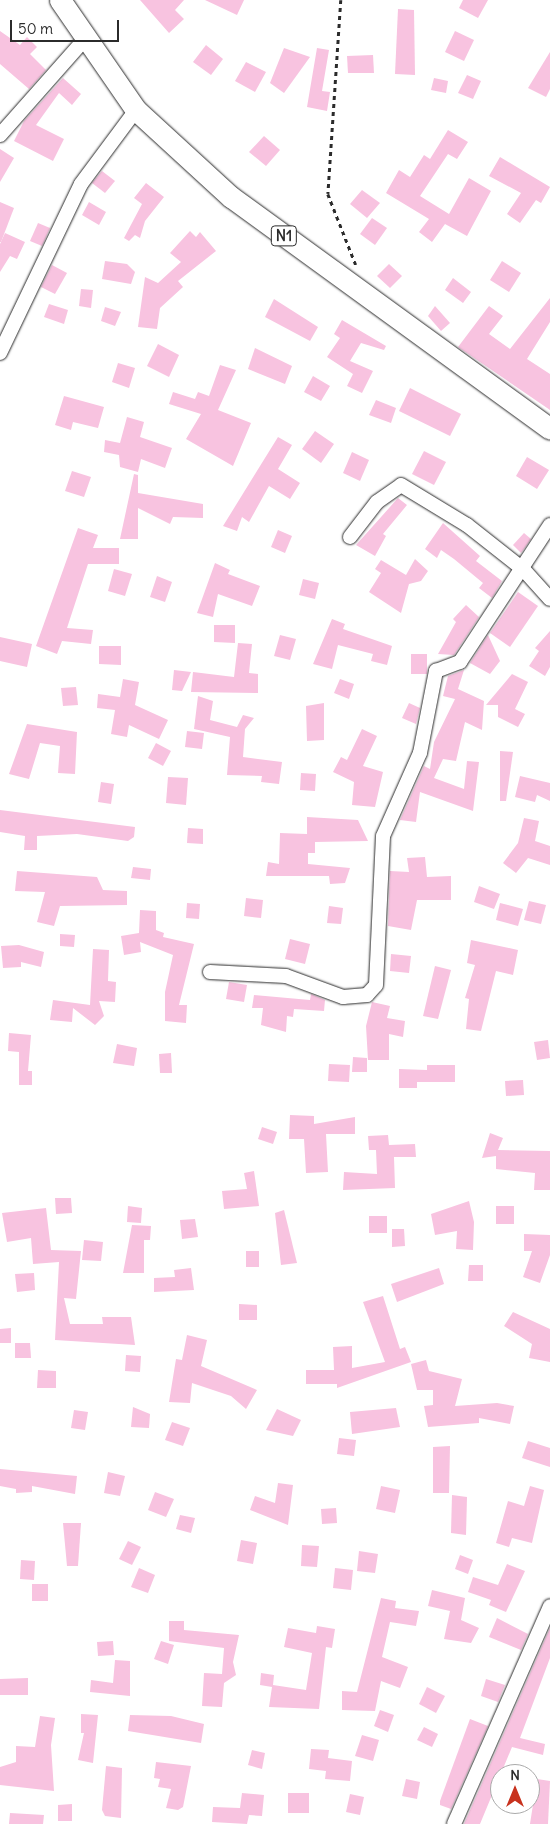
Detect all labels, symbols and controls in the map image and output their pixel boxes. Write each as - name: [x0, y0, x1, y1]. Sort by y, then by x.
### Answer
- scale bar: [12, 10, 121, 42]
- text: 50 m: [18, 19, 53, 38]
- road number: N1: [270, 224, 298, 248]
- north arrow: [490, 1764, 540, 1814]
- text: N: [510, 1766, 520, 1784]

